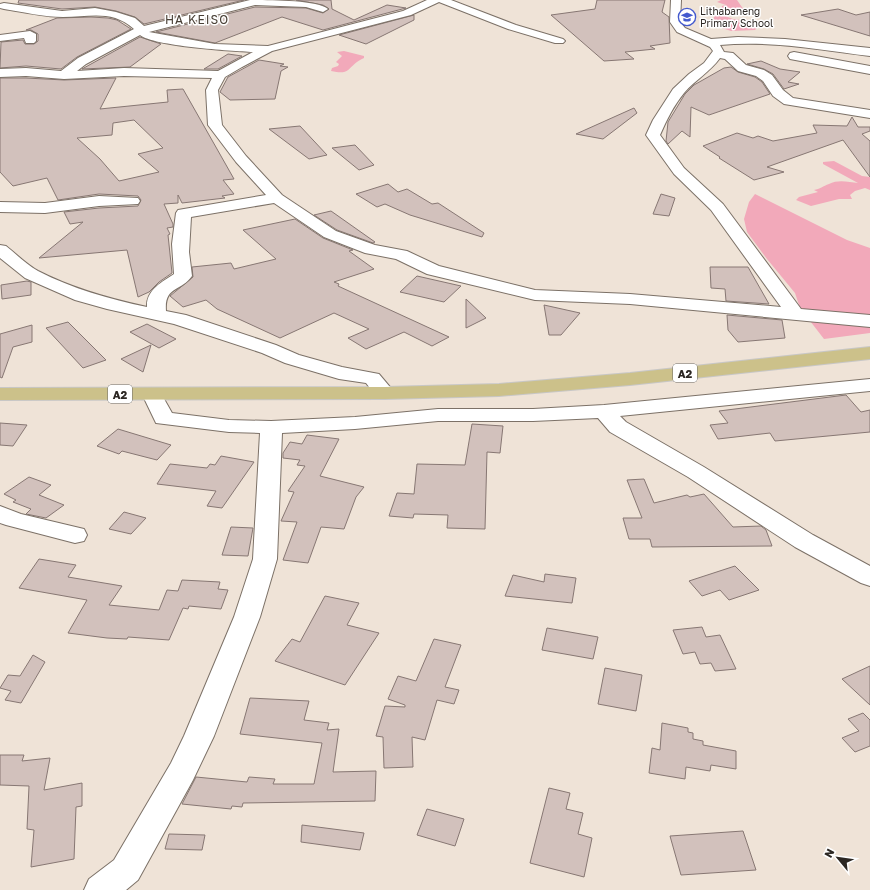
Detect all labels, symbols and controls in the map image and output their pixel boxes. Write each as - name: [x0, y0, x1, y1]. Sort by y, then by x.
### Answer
- place label: Lithabaneng Primary School: [700, 5, 773, 29]
- school or university icon: Lithabaneng Primary School: [677, 7, 697, 27]
- district label: HA KEISO: [165, 12, 229, 27]
- road number: A2: [673, 364, 697, 382]
- road number: A2: [108, 385, 132, 403]
- north arrow: [818, 838, 858, 878]
- text: N: [821, 846, 837, 860]

